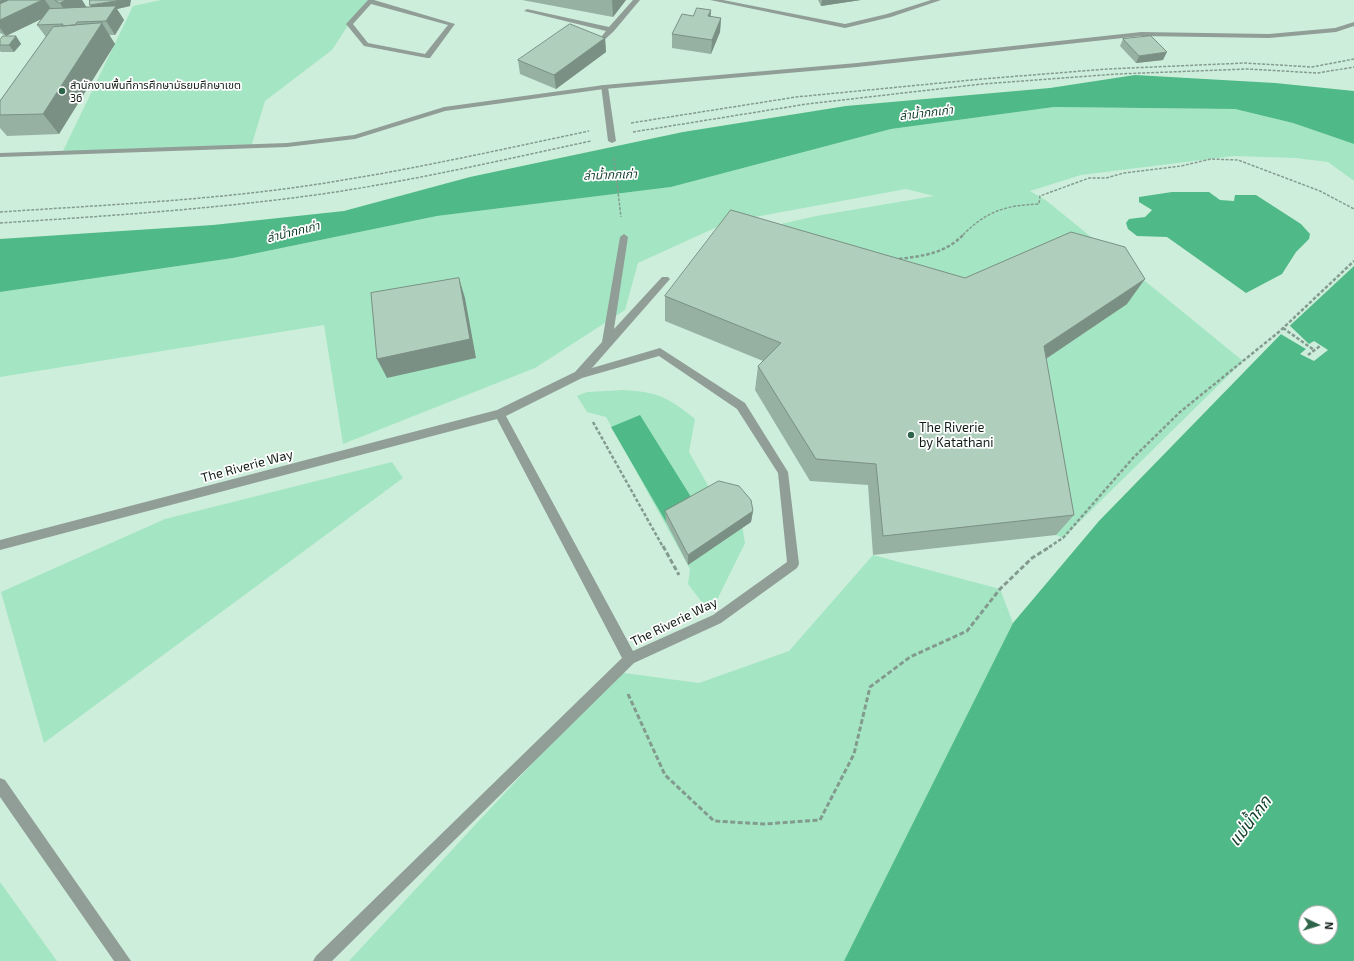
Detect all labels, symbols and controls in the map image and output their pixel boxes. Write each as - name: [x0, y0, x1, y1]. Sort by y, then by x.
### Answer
- place label: สำนักงานพื้นที่การศึกษามัธยมศึกษาเขต 36: [70, 78, 241, 104]
- marker: สำนักงานพื้นที่การศึกษามัธยมศึกษาเขต 36: [57, 86, 67, 96]
- water label: ลำน้ำกกเก่า: [898, 103, 954, 123]
- water label: ลำน้ำกกเก่า: [583, 167, 637, 183]
- water label: ลำน้ำกกเก่า: [265, 218, 321, 246]
- place label: The Riverie by Katathani: [919, 420, 993, 451]
- marker: The Riverie by Katathani: [906, 430, 916, 440]
- street label: The Riverie Way: [199, 446, 295, 486]
- street label: The Riverie Way: [628, 594, 720, 650]
- water label: แม่น้ำกก: [1224, 792, 1276, 850]
- north arrow: [1298, 905, 1338, 945]
- text: N: [1323, 921, 1336, 930]

